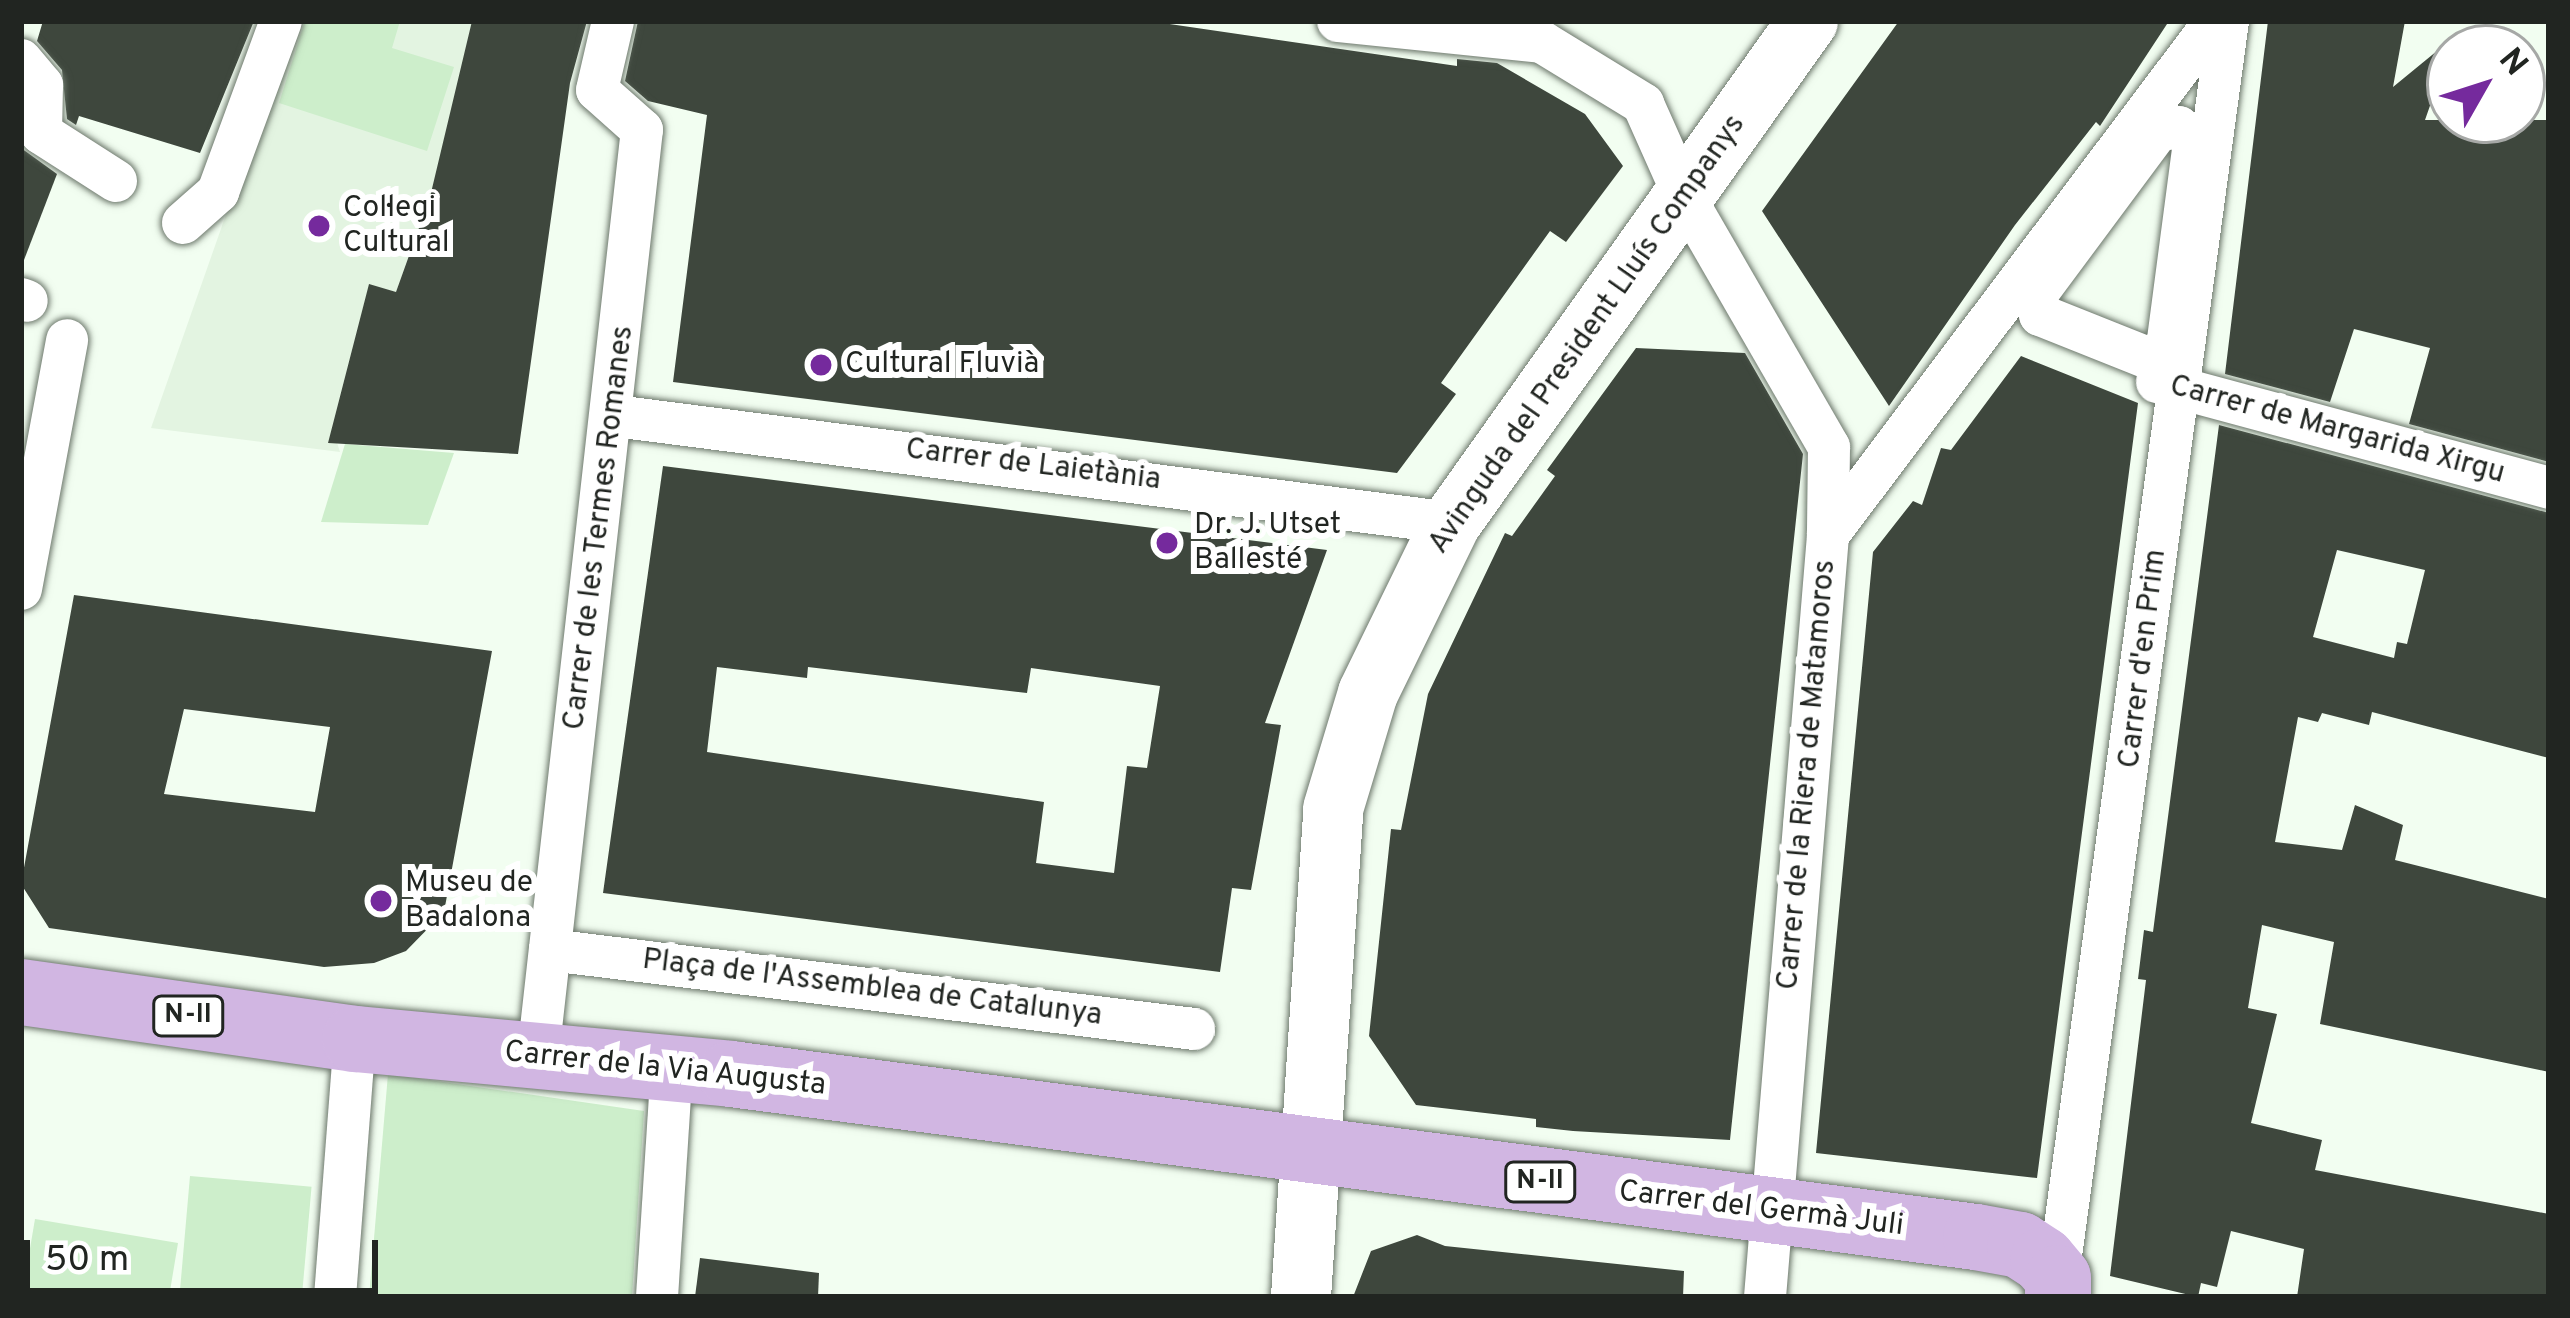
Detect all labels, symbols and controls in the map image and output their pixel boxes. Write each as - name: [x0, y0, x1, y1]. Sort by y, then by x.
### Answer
- north arrow: [2426, 24, 2546, 144]
- text: N: [2488, 41, 2535, 86]
- street label: Avinguda del President Lluís Companys: [1422, 108, 1754, 562]
- place label: Col·legi Cultural: [343, 191, 450, 262]
- marker: Col·legi Cultural: [306, 213, 332, 239]
- street label: Carrer de les Termes Romanes: [557, 323, 643, 733]
- place label: Cultural Fluvià: [845, 347, 1039, 383]
- marker: Cultural Fluvià: [808, 352, 834, 378]
- street label: Carrer de Margarida Xirgu: [2165, 369, 2509, 493]
- street label: Carrer de Laietània: [903, 432, 1163, 500]
- place label: Dr. J. Utset Ballesté: [1194, 508, 1341, 578]
- marker: Dr. J. Utset Ballesté: [1151, 527, 1183, 559]
- street label: Carrer d'en Prim: [2113, 547, 2175, 771]
- street label: Carrer de la Riera de Matamoros: [1771, 558, 1845, 992]
- place label: Museu de Badalona: [405, 866, 533, 936]
- marker: Museu de Badalona: [368, 888, 394, 914]
- street label: Plaça de l'Assemblea de Catalunya: [640, 943, 1104, 1035]
- road number: N-II: [152, 995, 224, 1037]
- street label: Carrer de la Via Augusta: [501, 1035, 829, 1105]
- road number: N-II: [1504, 1161, 1576, 1203]
- street label: Carrer del Germà Juli: [1617, 1175, 1905, 1245]
- scale bar: [30, 1216, 384, 1290]
- text: 50 m: [45, 1238, 129, 1284]

